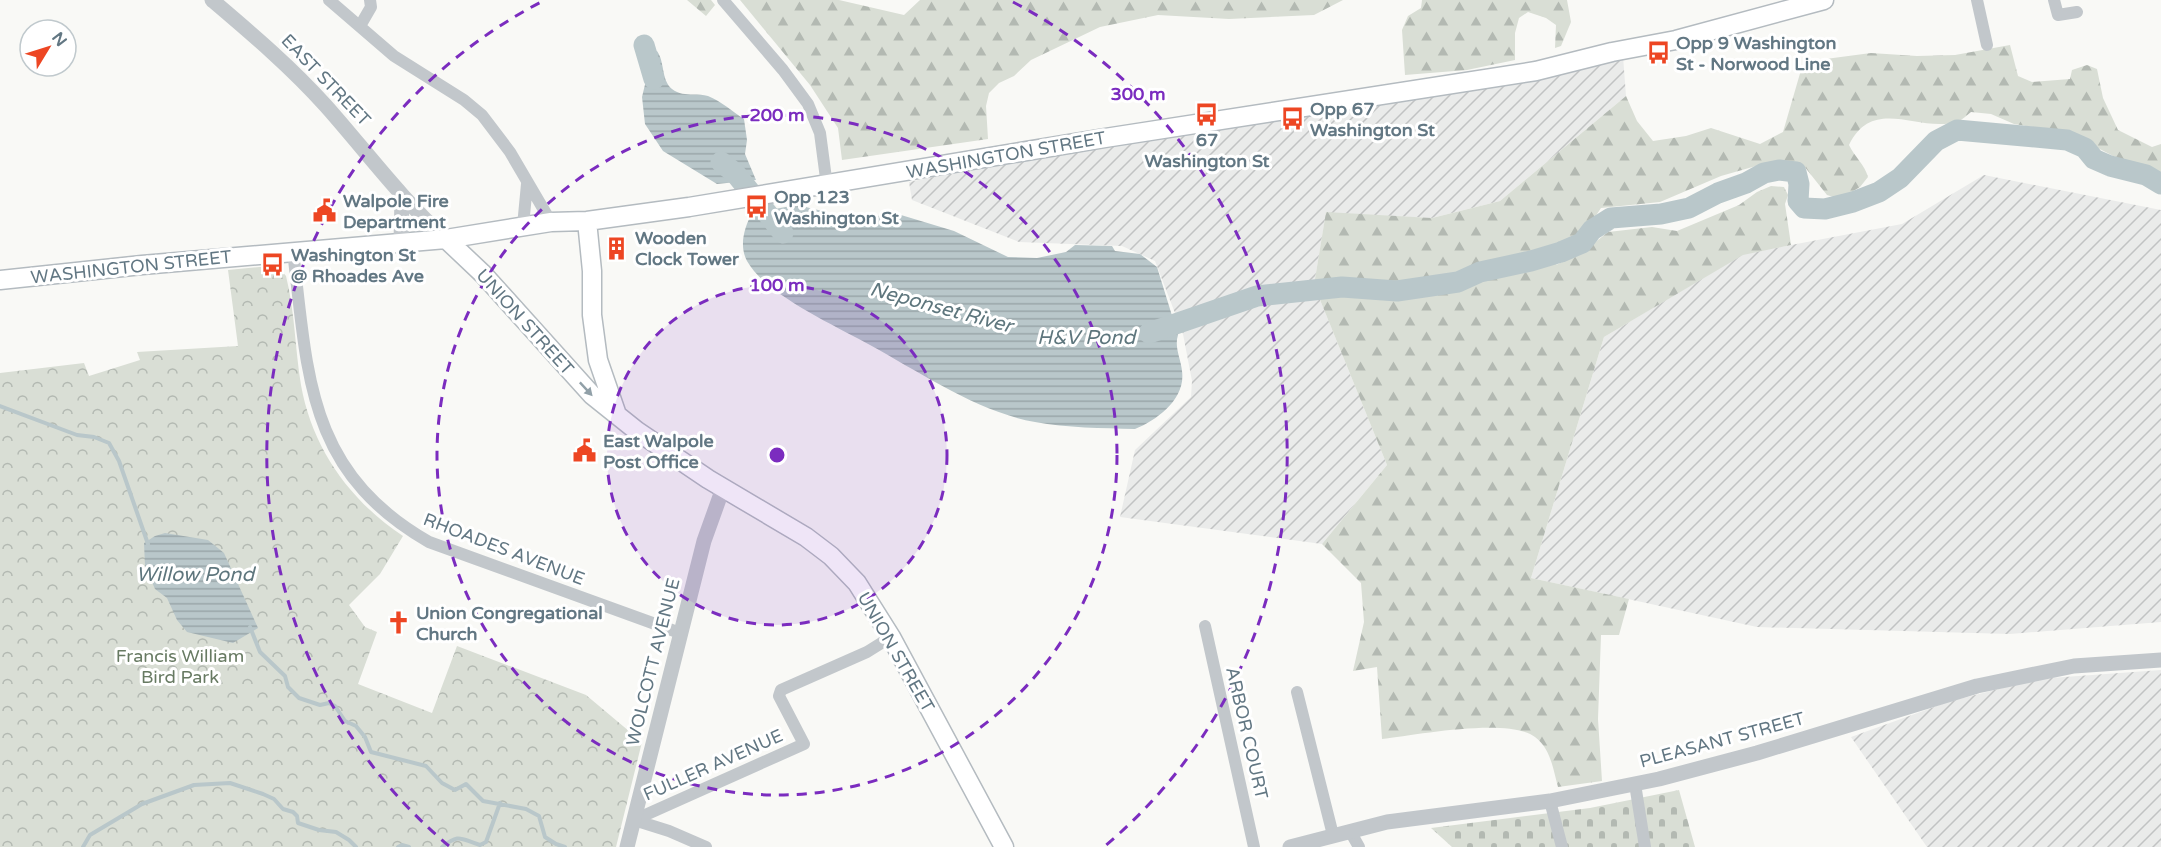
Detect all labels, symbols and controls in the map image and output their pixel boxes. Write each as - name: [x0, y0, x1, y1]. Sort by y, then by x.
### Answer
- north arrow: [18, 18, 78, 78]
- text: N: [47, 28, 71, 51]
- street label: EAST STREET: [277, 30, 375, 131]
- place label: Opp 9 Washington St - Norwood Line: [1676, 32, 1837, 75]
- bus stop icon: Opp 9 Washington St - Norwood Line: [1645, 40, 1671, 66]
- text: 300 m: [1110, 83, 1166, 105]
- place label: Opp 67 Washington St: [1310, 98, 1435, 141]
- bus stop icon: 67 Washington St: [1194, 101, 1220, 127]
- text: 200 m: [749, 104, 805, 126]
- bus stop icon: Opp 67 Washington St: [1279, 106, 1305, 132]
- street label: WASHINGTON STREET: [905, 127, 1107, 183]
- place label: 67 Washington St: [1145, 129, 1270, 172]
- place label: Opp 123 Washington St: [774, 186, 899, 229]
- place label: Walpole Fire Department: [343, 190, 449, 233]
- bus stop icon: Opp 123 Washington St: [743, 194, 769, 220]
- public building icon: Walpole Fire Department: [312, 198, 338, 224]
- place label: Wooden Clock Tower: [635, 227, 740, 270]
- building icon: Wooden Clock Tower: [604, 235, 630, 261]
- place label: Washington St @ Rhoades Ave: [291, 244, 424, 287]
- street label: WASHINGTON STREET: [29, 246, 233, 288]
- bus stop icon: Washington St @ Rhoades Ave: [260, 252, 286, 278]
- street label: UNION STREET: [472, 264, 578, 380]
- text: 100 m: [749, 274, 805, 296]
- water label: Neponset River: [867, 277, 1017, 339]
- water label: H&V Pond: [1037, 326, 1137, 350]
- one-way arrow: [579, 381, 592, 396]
- place label: East Walpole Post Office: [603, 430, 714, 473]
- public building icon: East Walpole Post Office: [572, 438, 598, 464]
- centre of rings: [767, 445, 787, 465]
- street label: RHOADES AVENUE: [420, 508, 588, 590]
- water label: Willow Pond: [136, 563, 256, 587]
- street label: WOLCOTT AVENUE: [621, 576, 685, 748]
- street label: UNION STREET: [853, 588, 939, 716]
- place label: Union Congregational Church: [416, 602, 603, 645]
- church icon: Union Congregational Church: [385, 610, 411, 636]
- park label: Francis William Bird Park: [116, 645, 244, 688]
- street label: ARBOR COURT: [1221, 665, 1273, 801]
- street label: PLEASANT STREET: [1637, 707, 1807, 773]
- street label: FULLER AVENUE: [640, 724, 786, 806]

